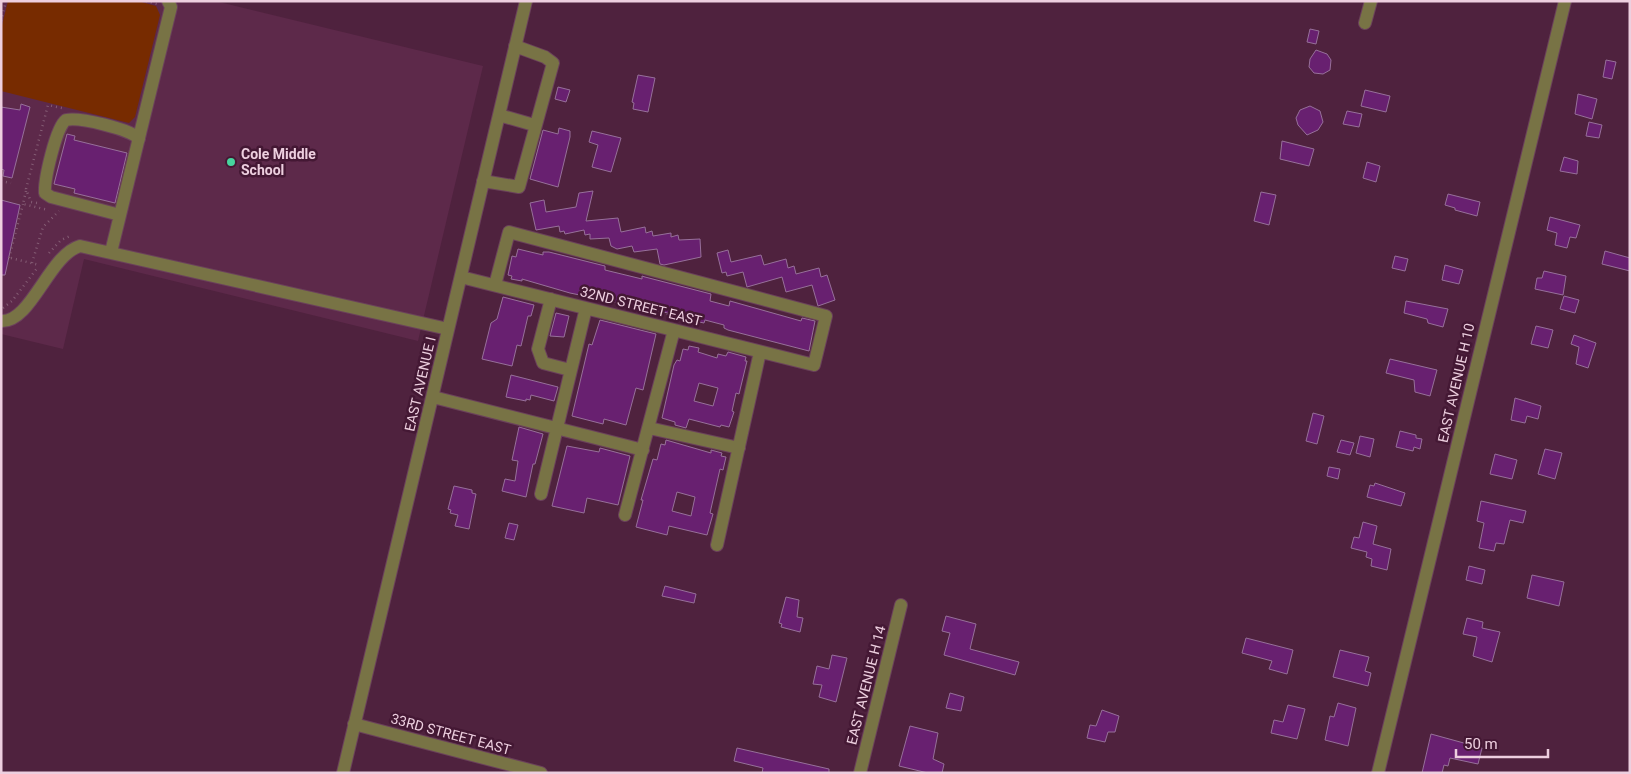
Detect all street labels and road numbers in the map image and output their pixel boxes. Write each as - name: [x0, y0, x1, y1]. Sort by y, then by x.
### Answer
- street label: 32ND STREET EAST: [578, 283, 704, 329]
- street label: EAST AVENUE H 10: [1434, 322, 1478, 444]
- street label: EAST AVENUE I: [401, 335, 439, 433]
- street label: EAST AVENUE H 14: [843, 624, 889, 746]
- street label: 33RD STREET EAST: [389, 710, 513, 758]

